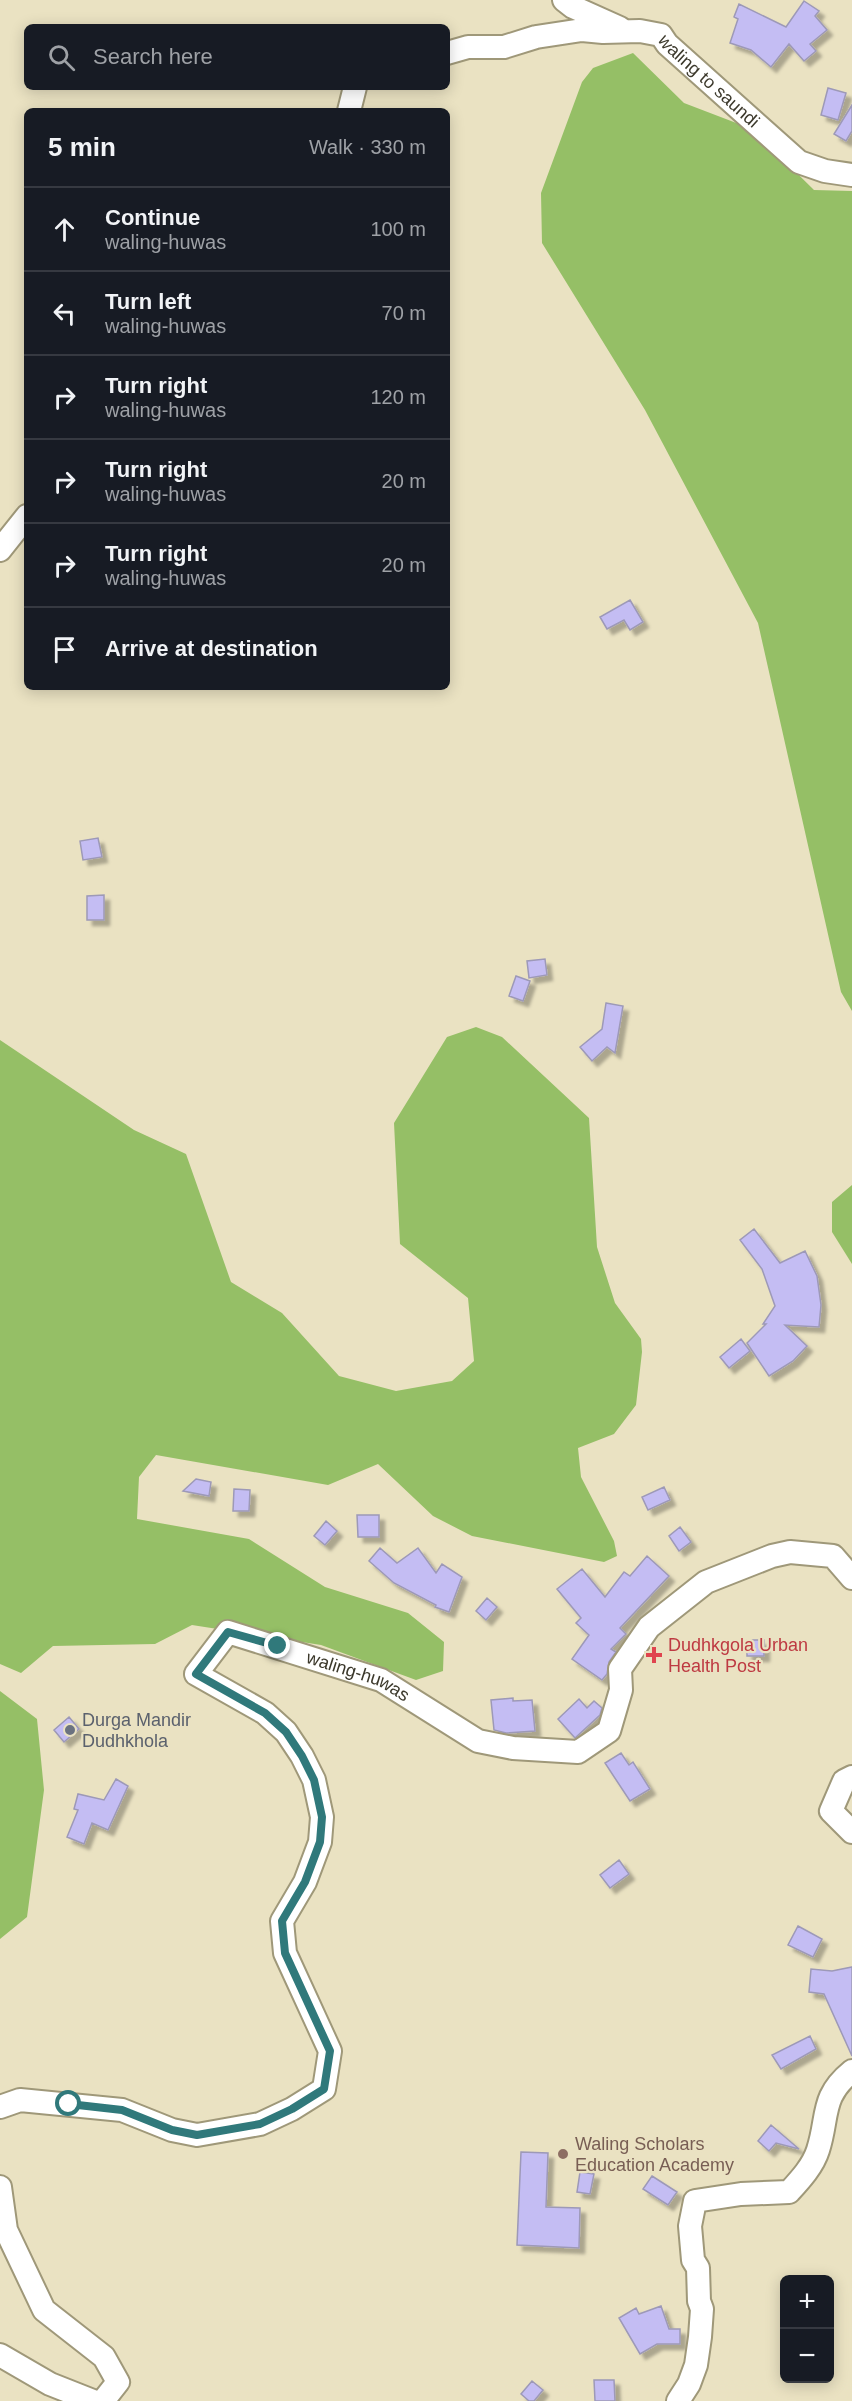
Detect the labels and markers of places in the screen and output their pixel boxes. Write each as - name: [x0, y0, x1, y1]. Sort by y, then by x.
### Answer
- place label: Dudhkgola Urban Health Post: [668, 1635, 808, 1676]
- marker: Dudhkgola Urban Health Post: [645, 1646, 663, 1664]
- place label: Durga Mandir Dudhkhola: [82, 1710, 191, 1751]
- marker: Durga Mandir Dudhkhola: [63, 1723, 77, 1737]
- place label: Waling Scholars Education Academy: [575, 2134, 734, 2175]
- marker: Waling Scholars Education Academy: [556, 2147, 570, 2161]

